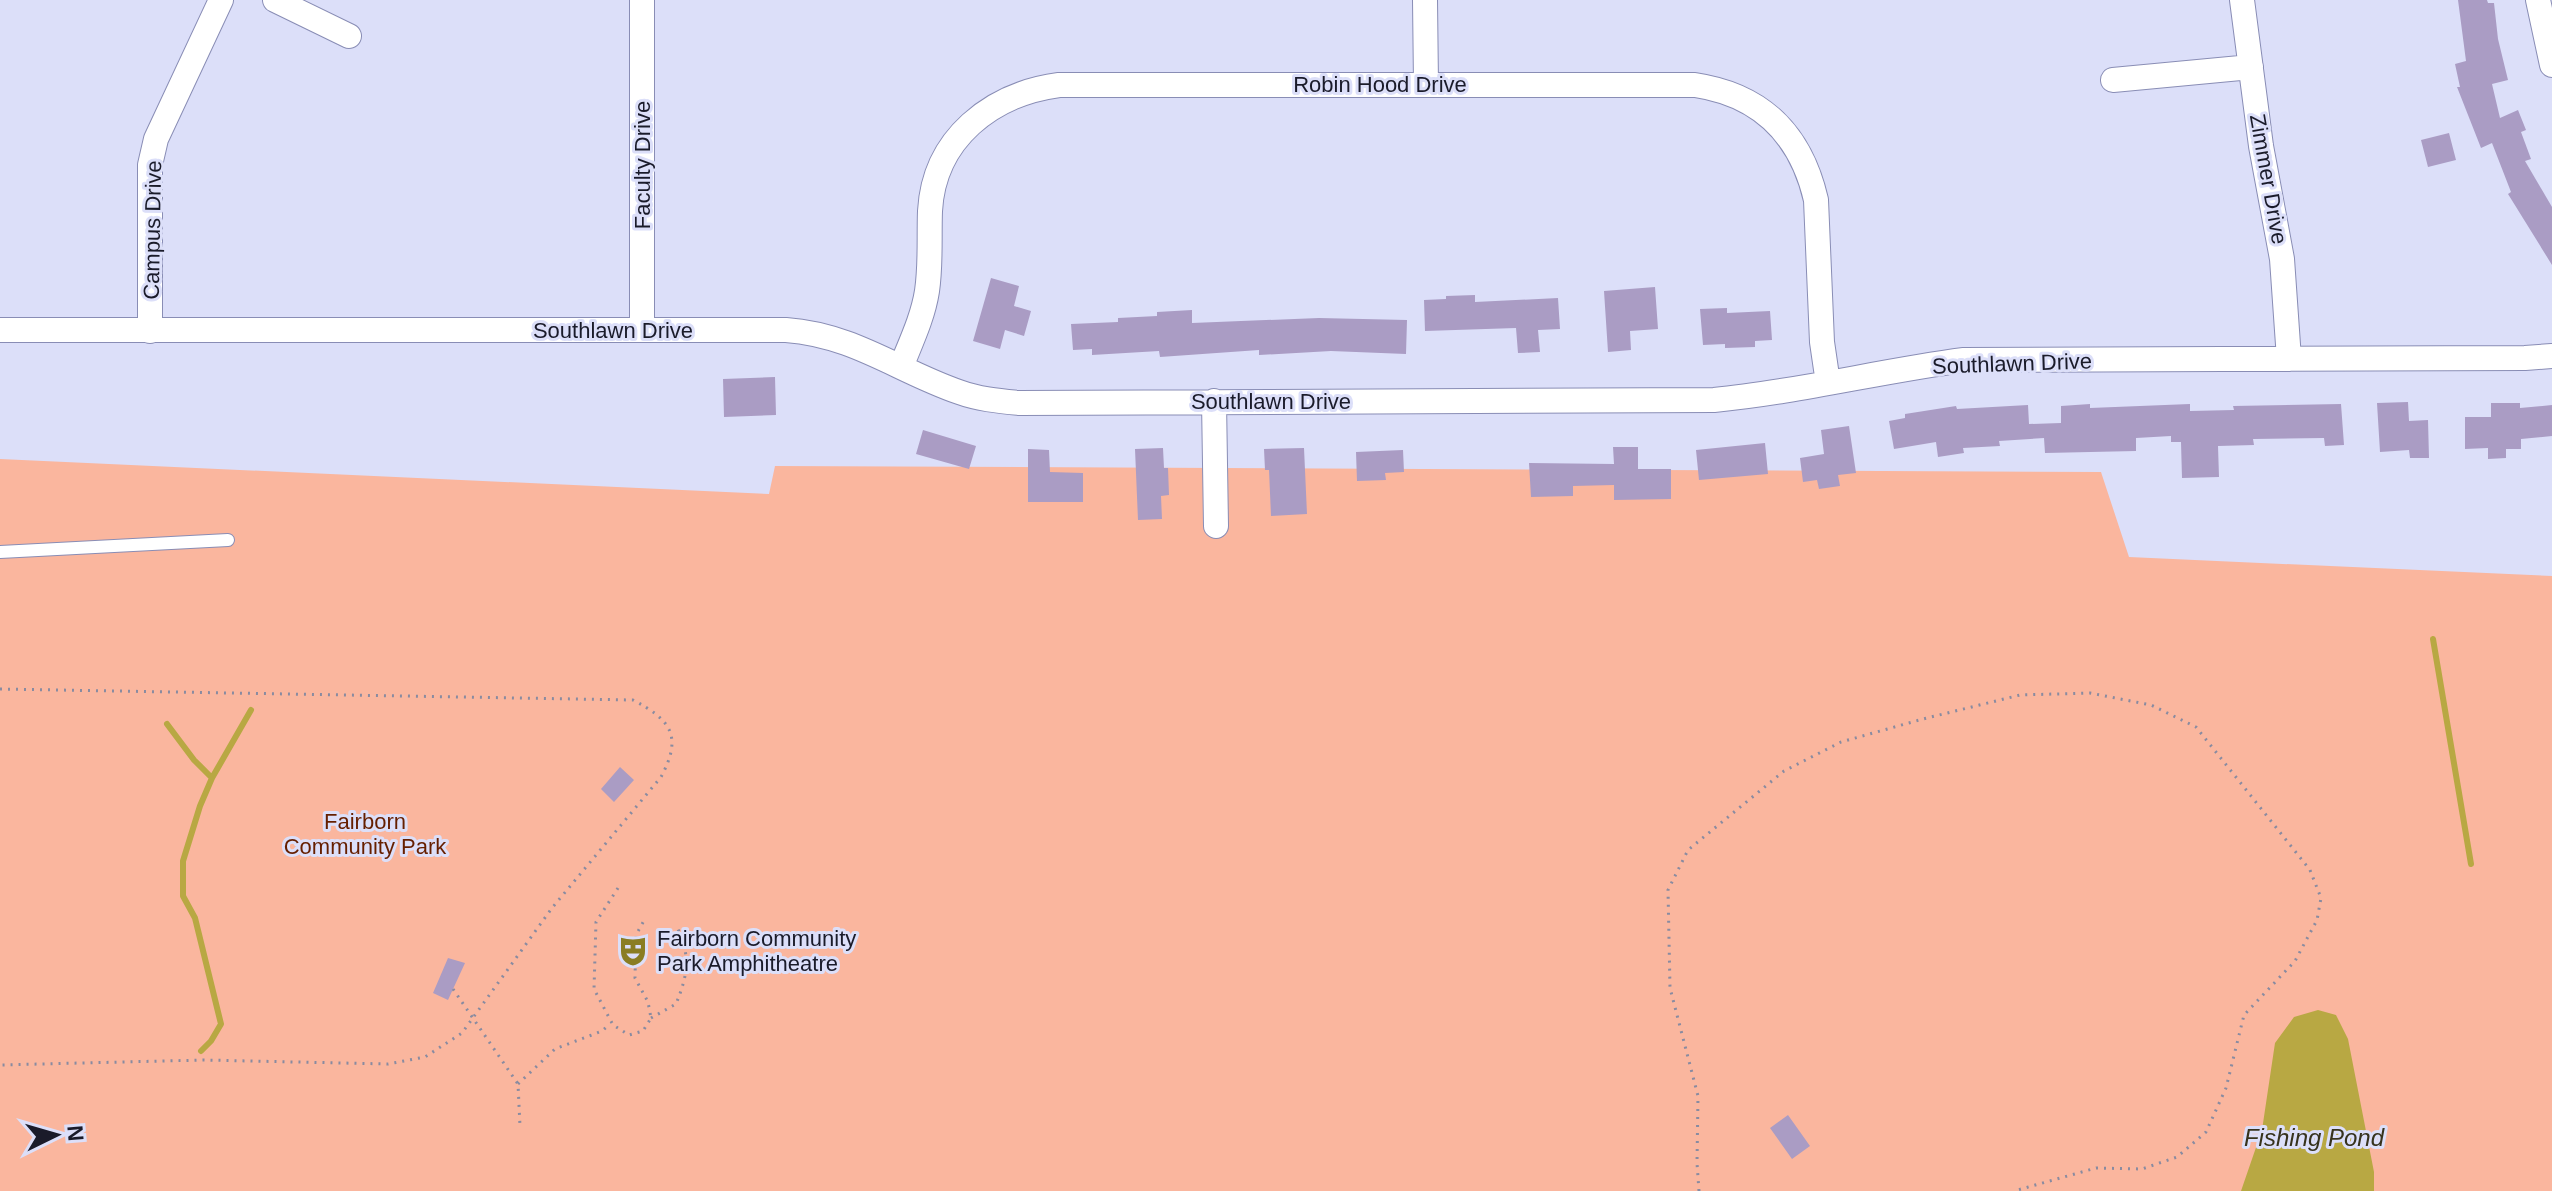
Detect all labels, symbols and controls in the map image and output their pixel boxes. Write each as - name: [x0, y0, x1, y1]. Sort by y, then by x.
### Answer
- street label: Robin Hood Drive: [1293, 72, 1467, 97]
- street label: Faculty Drive: [630, 101, 655, 229]
- street label: Zimmer Drive: [2245, 112, 2292, 246]
- street label: Campus Drive: [139, 160, 166, 300]
- street label: Southlawn Drive: [533, 318, 693, 343]
- street label: Southlawn Drive: [1932, 348, 2092, 379]
- street label: Southlawn Drive: [1191, 389, 1351, 414]
- park label: Fairborn Community Park: [284, 809, 447, 859]
- place label: Fairborn Community Park Amphitheatre: [657, 926, 856, 976]
- theatre icon: Fairborn Community Park Amphitheatre: [616, 934, 650, 968]
- north arrow: [16, 1095, 96, 1175]
- text: N: [62, 1124, 89, 1142]
- water label: Fishing Pond: [2244, 1124, 2385, 1151]

